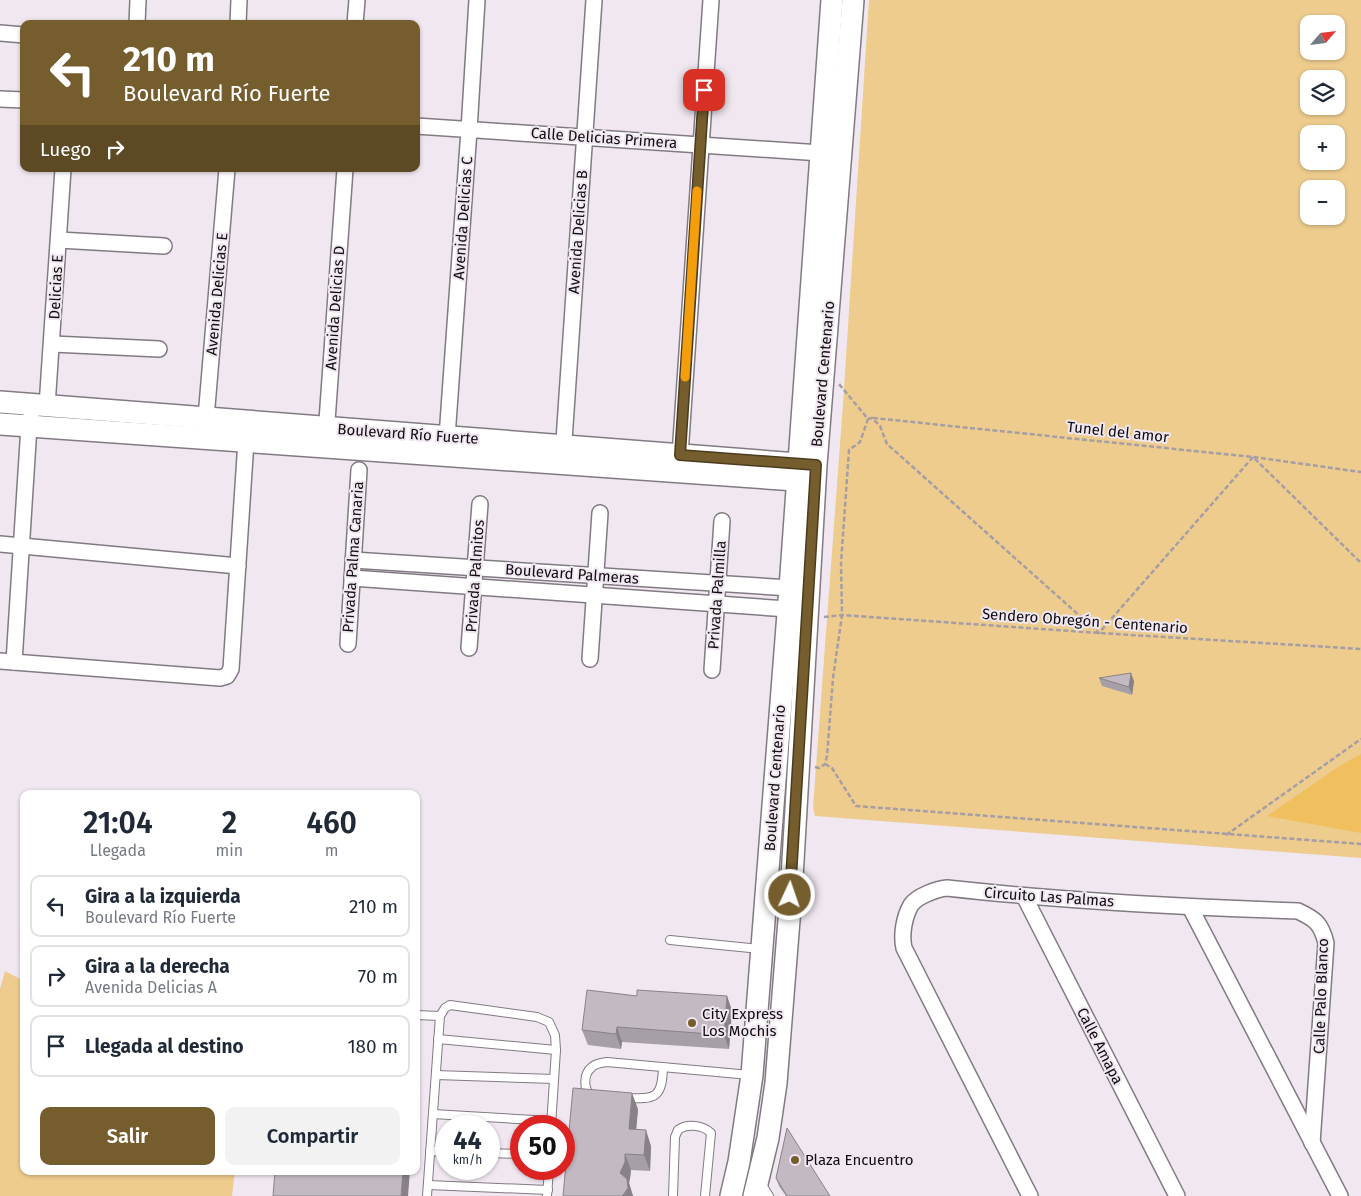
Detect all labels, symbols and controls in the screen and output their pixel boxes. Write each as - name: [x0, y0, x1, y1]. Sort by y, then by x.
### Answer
- north arrow: [1300, 15, 1345, 60]
- map controls: [1300, 15, 1345, 225]
- text: 210 m: [123, 38, 215, 80]
- icon: left: [40, 40, 105, 105]
- pin: [683, 69, 725, 111]
- button: layers: [1300, 70, 1345, 115]
- icon: arrive: [690, 76, 718, 104]
- text: Boulevard Río Fuerte: [123, 80, 331, 107]
- street label: Calle Delicias Primera: [530, 124, 678, 152]
- button: +: [1300, 125, 1345, 170]
- icon: right: [101, 135, 129, 163]
- text: Luego: [40, 138, 91, 161]
- street label: Avenida Delicias C: [450, 155, 476, 280]
- street label: Avenida Delicias B: [565, 169, 591, 295]
- button: −: [1300, 180, 1345, 225]
- street label: Avenida Delicias E: [203, 232, 231, 356]
- street label: Avenida Delicias D: [322, 245, 348, 371]
- street label: Delicias E: [45, 254, 67, 320]
- street label: Boulevard Centenario: [808, 300, 838, 448]
- street label: Tunel del amor: [1066, 418, 1170, 446]
- street label: Boulevard Río Fuerte: [337, 420, 479, 448]
- street label: Privada Palma Canaria: [339, 481, 367, 633]
- street label: Privada Palmitos: [462, 519, 488, 633]
- street label: Privada Palmilla: [704, 540, 730, 650]
- street label: Boulevard Palmeras: [504, 560, 640, 588]
- street label: Sendero Obregón - Centenario: [981, 605, 1189, 637]
- street label: Boulevard Centenario: [761, 704, 789, 852]
- text: 21:04: [83, 805, 153, 841]
- text: 2: [222, 805, 237, 841]
- text: 460: [306, 805, 357, 841]
- text: Llegada: [90, 841, 146, 860]
- text: min: [216, 841, 243, 860]
- text: m: [325, 841, 338, 860]
- position arrow: [763, 868, 815, 920]
- street label: Circuito Las Palmas: [983, 883, 1115, 911]
- text: Gira a la izquierda: [85, 885, 241, 908]
- icon: left: [42, 892, 70, 920]
- text: 210 m: [349, 895, 398, 918]
- text: Boulevard Río Fuerte: [85, 908, 236, 927]
- street label: Calle Palo Blanco: [1310, 938, 1332, 1054]
- text: Gira a la derecha: [85, 955, 230, 978]
- icon: right: [42, 962, 70, 990]
- text: 70 m: [358, 965, 398, 988]
- text: Avenida Delicias A: [85, 978, 217, 997]
- place label: City Express Los Mochis: [702, 1005, 783, 1040]
- street label: Calle Amapa: [1073, 1005, 1127, 1087]
- marker: City Express Los Mochis: [686, 1017, 698, 1029]
- icon: arrive: [42, 1032, 70, 1060]
- text: Llegada al destino: [85, 1035, 244, 1058]
- text: 180 m: [347, 1035, 398, 1058]
- button: Salir: [40, 1107, 215, 1165]
- button: Compartir: [225, 1107, 400, 1165]
- speed limit sign: 50: [510, 1115, 575, 1180]
- text: 44: [453, 1126, 482, 1156]
- place label: Plaza Encuentro: [805, 1151, 913, 1169]
- text: km/h: [453, 1153, 482, 1167]
- marker: Plaza Encuentro: [789, 1154, 801, 1166]

